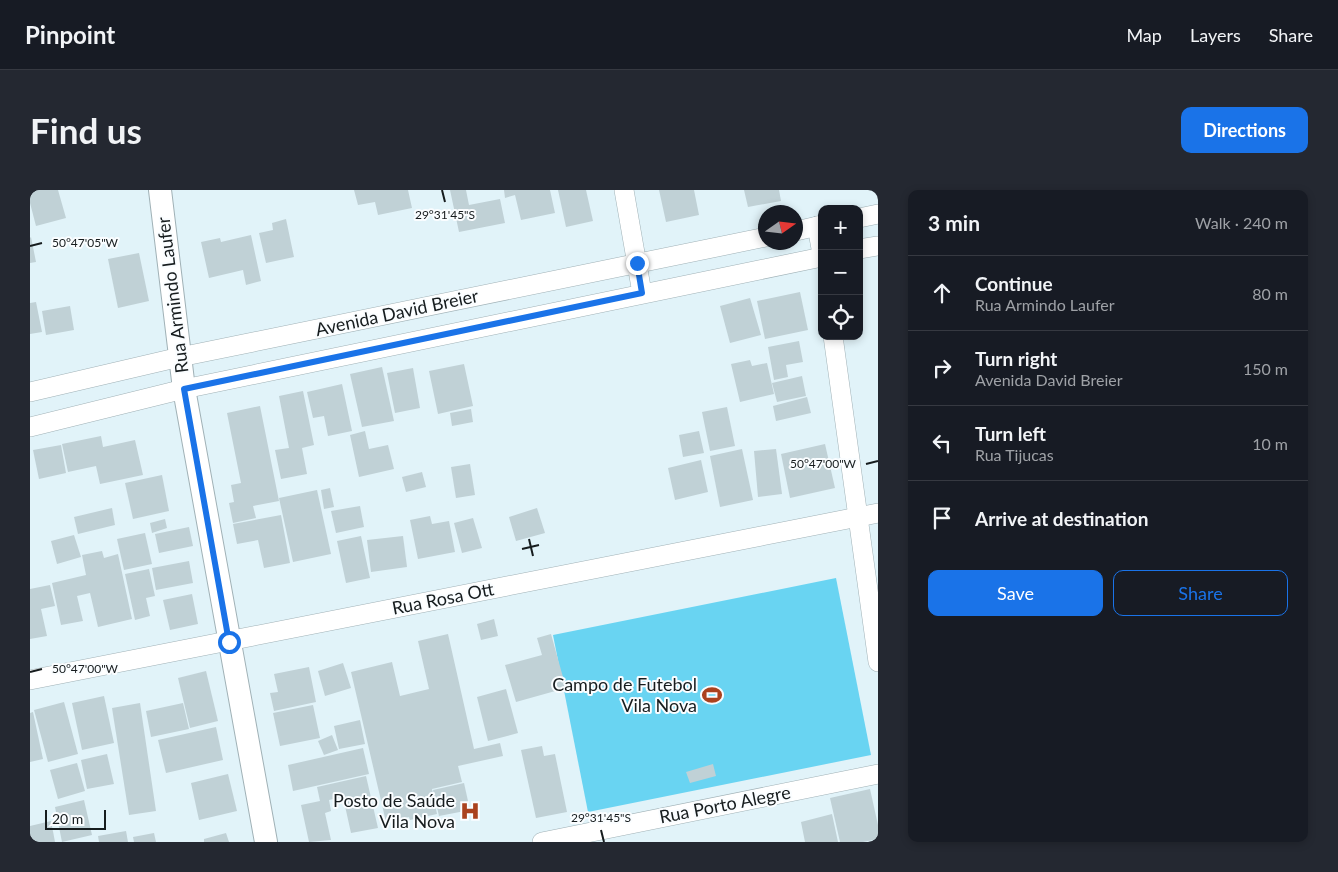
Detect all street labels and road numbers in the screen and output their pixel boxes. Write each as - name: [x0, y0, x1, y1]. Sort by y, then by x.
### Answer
- street label: Rua Armindo Laufer: [151, 215, 192, 374]
- street label: Avenida David Breier: [313, 284, 481, 340]
- street label: Rua Rosa Ott: [390, 577, 496, 619]
- street label: Rua Porto Alegre: [657, 781, 792, 828]

